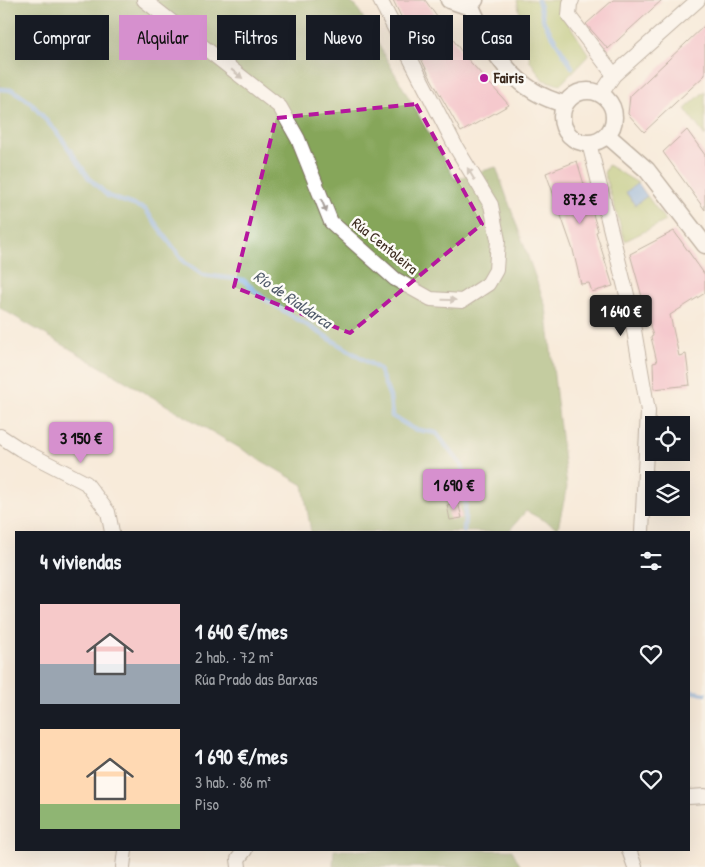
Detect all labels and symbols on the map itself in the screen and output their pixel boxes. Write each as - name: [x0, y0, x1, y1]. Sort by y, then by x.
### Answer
- place label: Fairis: [493, 67, 524, 88]
- one-way arrow: [231, 68, 244, 79]
- marker: Fairis: [478, 72, 490, 84]
- one-way arrow: [467, 167, 476, 180]
- pin: 872 €: [545, 182, 615, 225]
- one-way arrow: [320, 199, 328, 214]
- street label: Rúa Centoleira: [348, 212, 423, 279]
- water label: Río de Rialdarca: [250, 265, 338, 334]
- pin: 1 640 €: [575, 294, 667, 337]
- one-way arrow: [441, 296, 457, 304]
- pin: 3 150 €: [35, 422, 127, 464]
- pin: 1 690 €: [408, 468, 500, 511]

